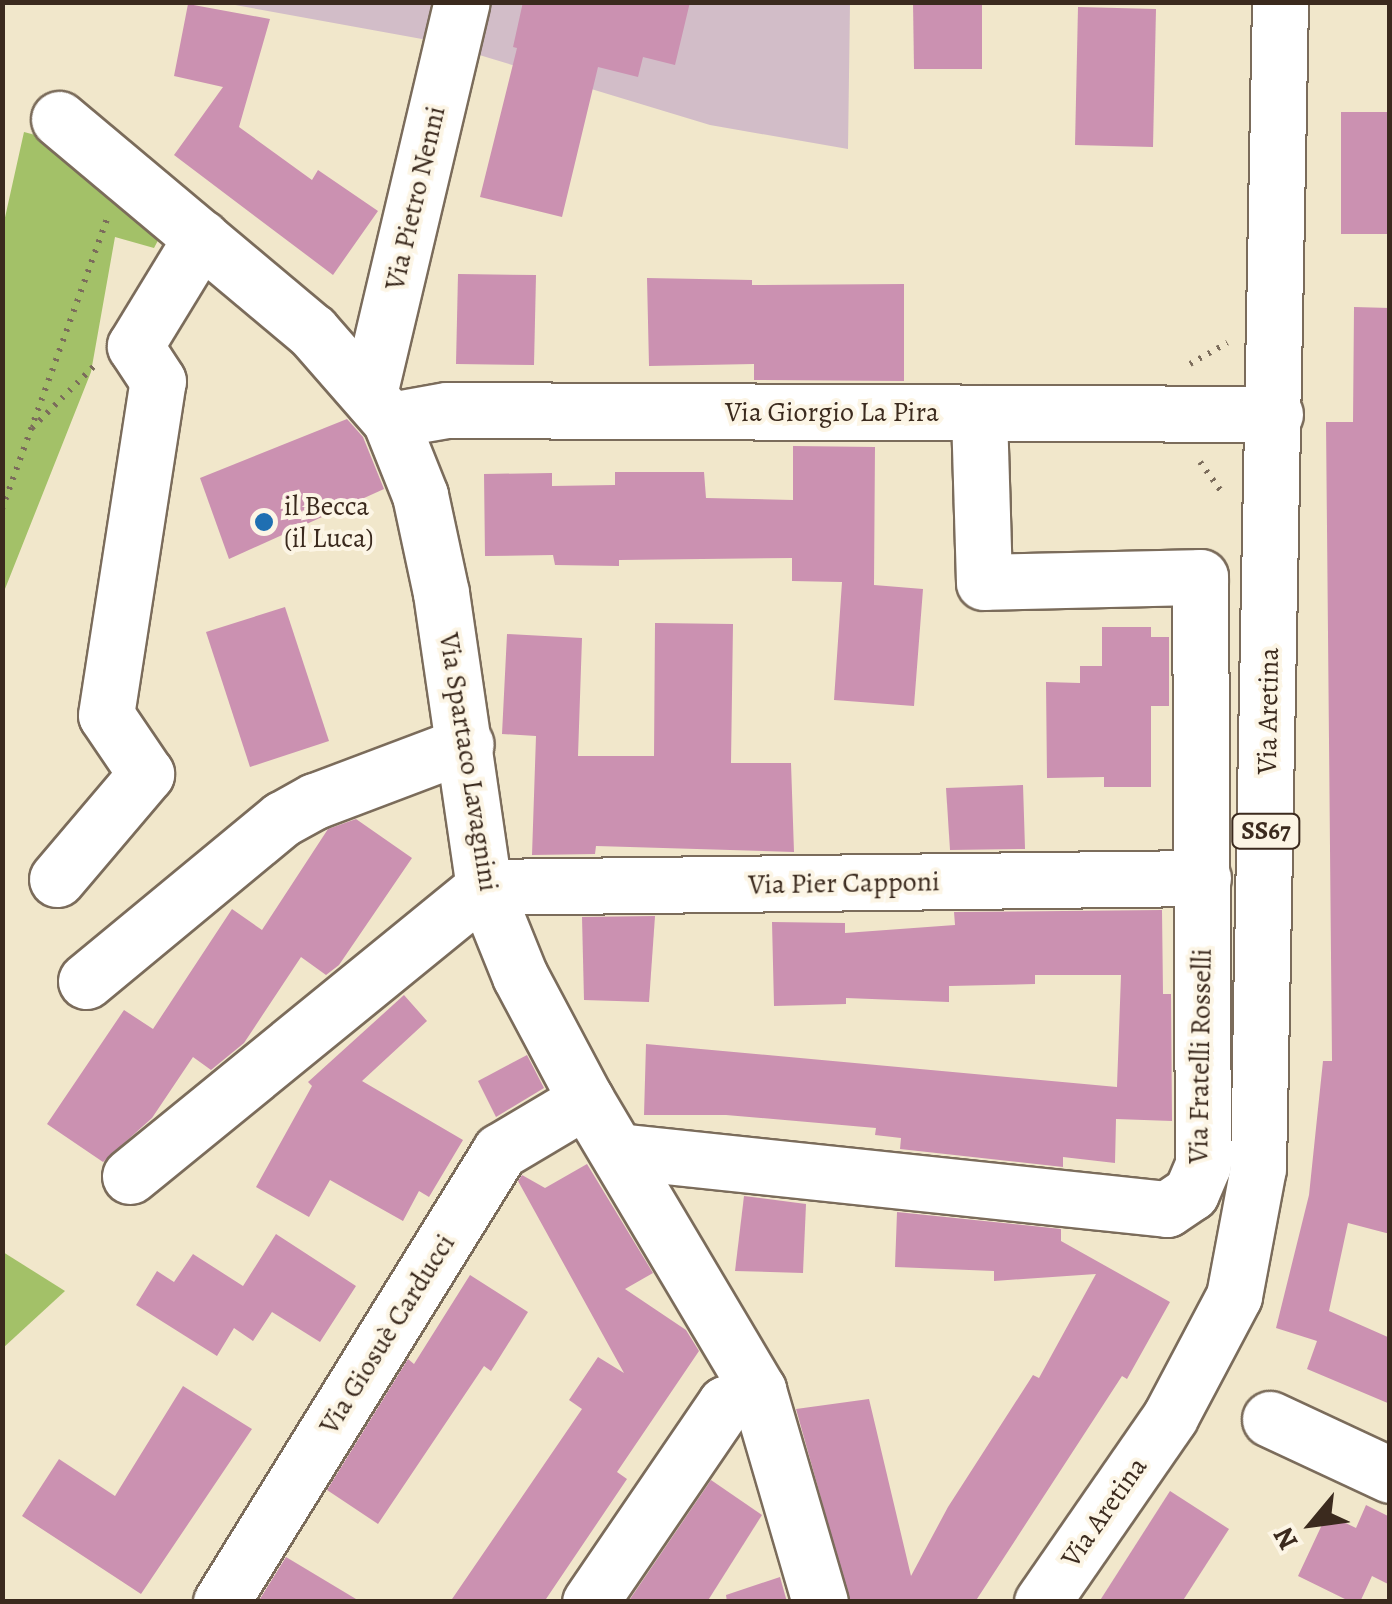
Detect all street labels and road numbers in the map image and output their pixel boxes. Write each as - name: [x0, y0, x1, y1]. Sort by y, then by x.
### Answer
- street label: Via Pietro Nenni: [377, 103, 453, 293]
- street label: Via Giorgio La Pira: [725, 395, 939, 429]
- street label: Via Spartaco Lavagnini: [432, 630, 506, 894]
- street label: Via Aretina: [1250, 647, 1286, 775]
- road number: SS67: [1231, 811, 1301, 851]
- street label: Via Pier Capponi: [748, 865, 940, 901]
- street label: Via Fratelli Rosselli: [1181, 948, 1219, 1164]
- street label: Via Giosuè Carducci: [312, 1228, 462, 1440]
- street label: Via Aretina: [1054, 1450, 1154, 1574]

